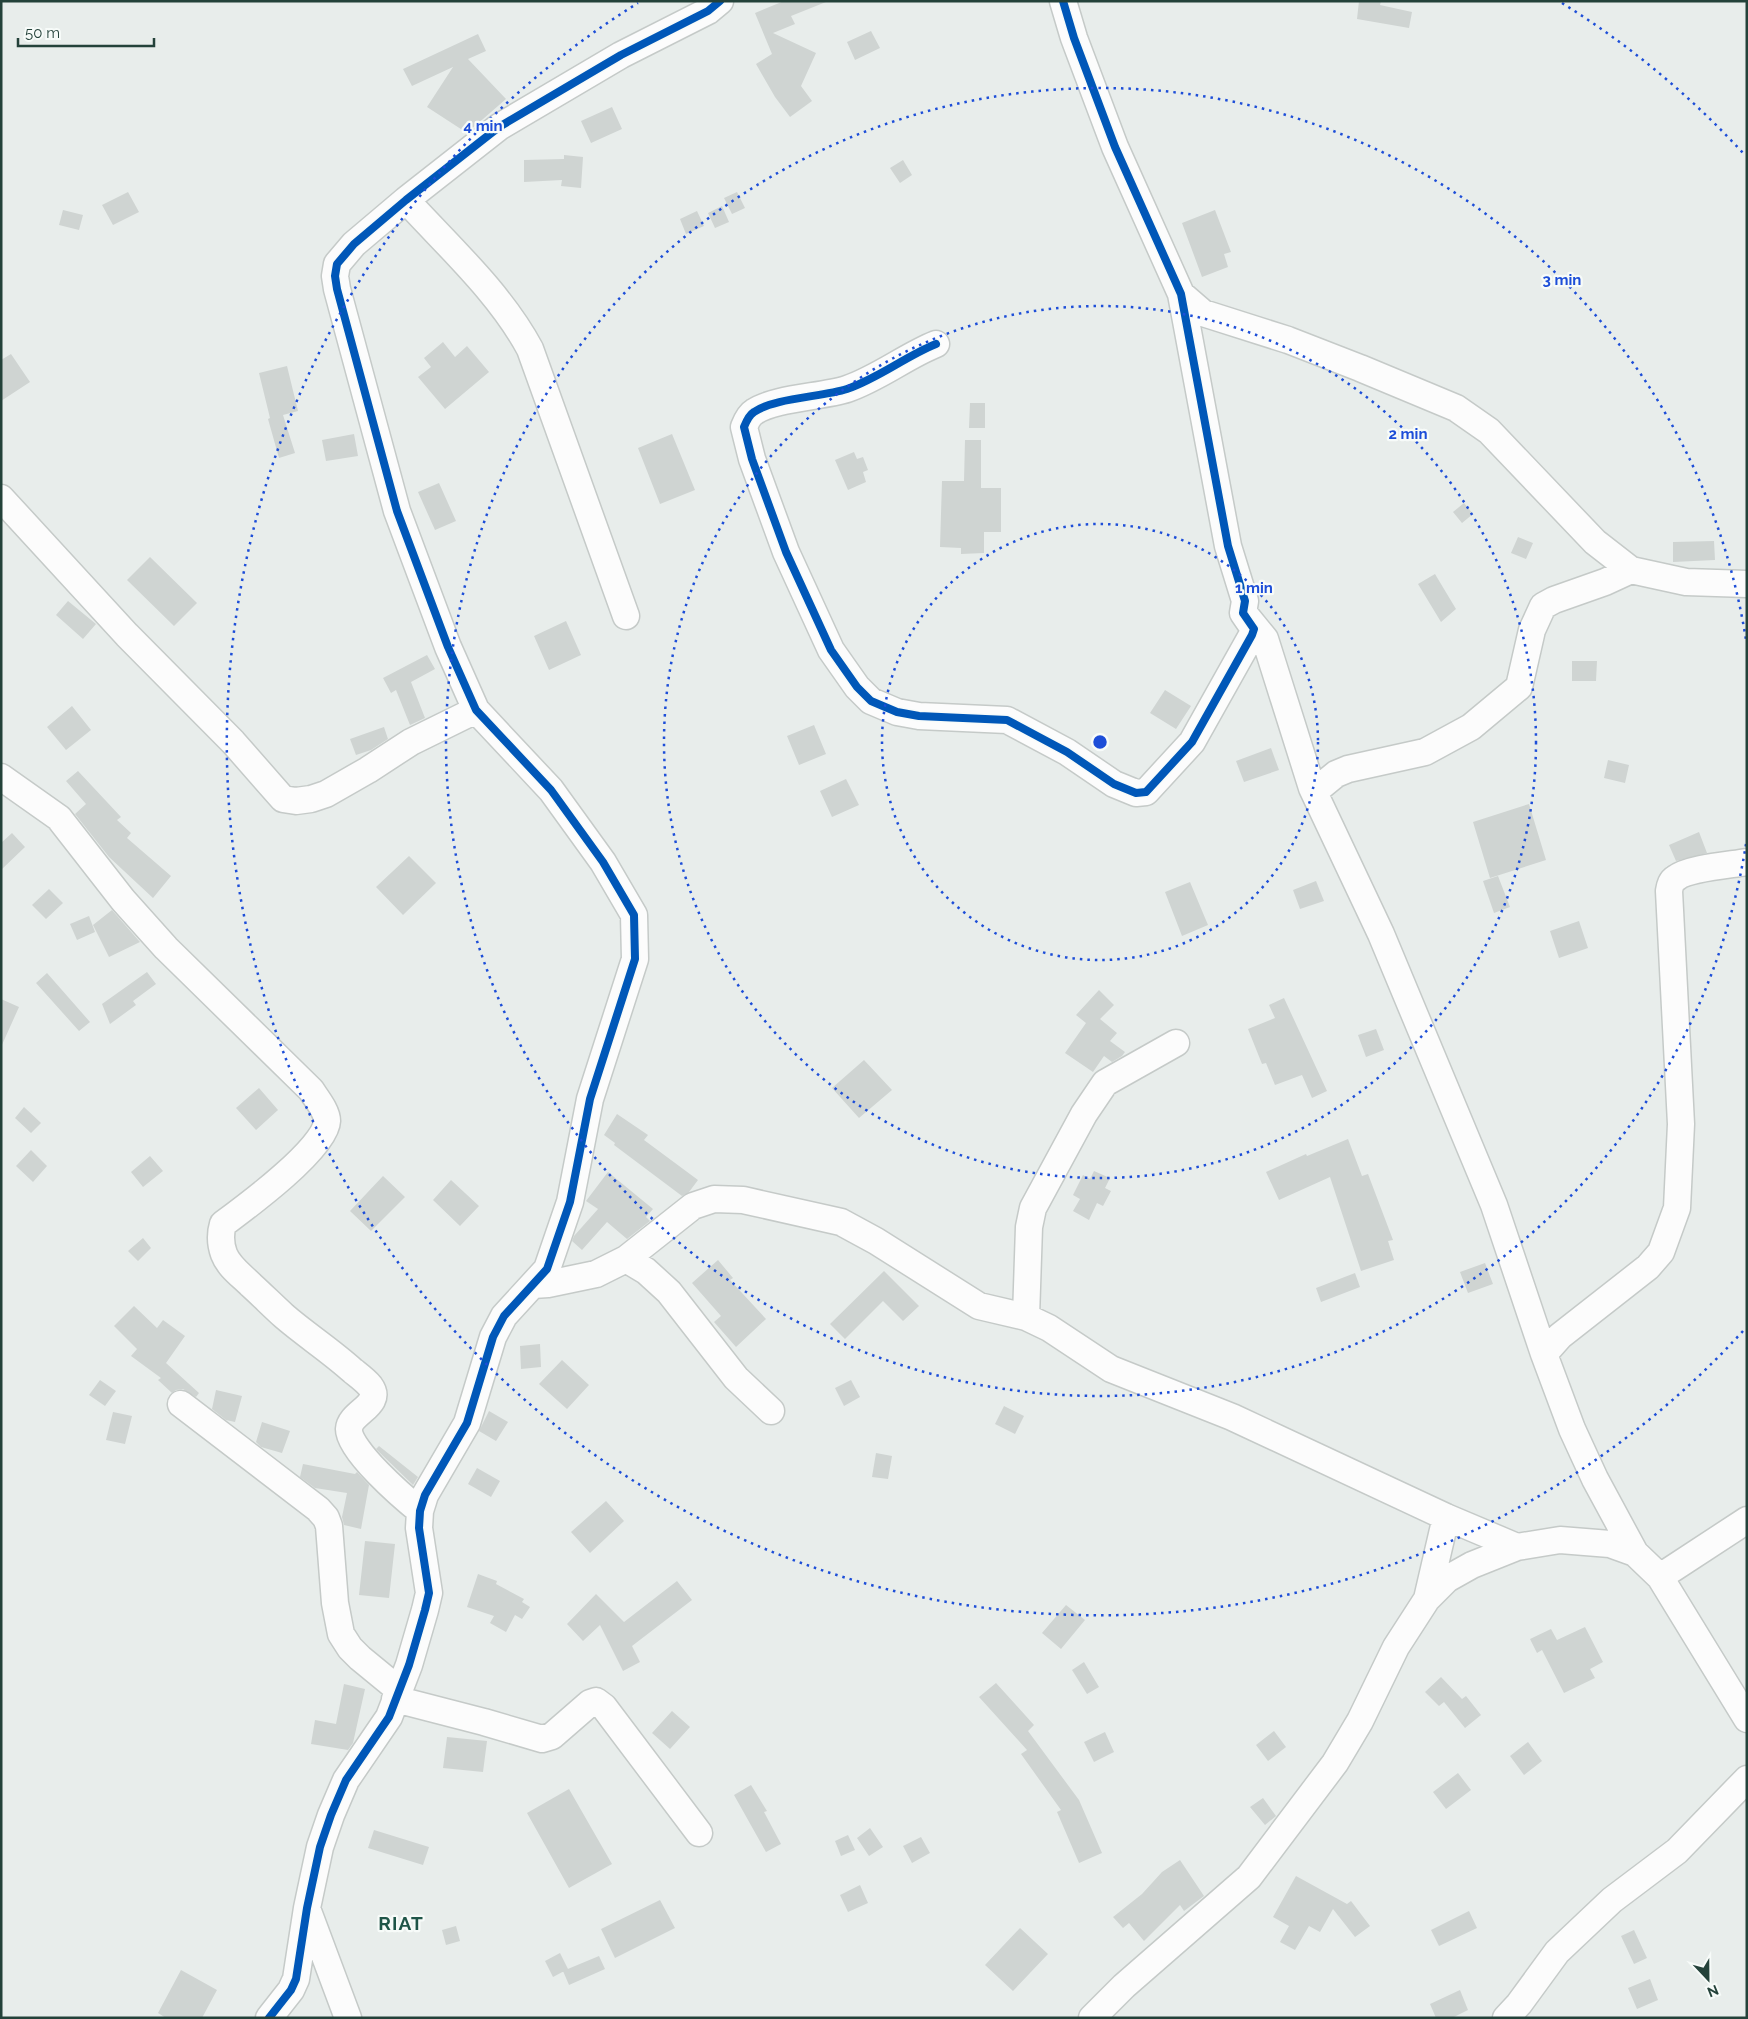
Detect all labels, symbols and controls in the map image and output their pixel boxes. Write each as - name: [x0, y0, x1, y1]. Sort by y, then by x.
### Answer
- scale bar: [18, 15, 154, 47]
- text: 50 m: [25, 24, 60, 42]
- text: 4 min: [463, 117, 503, 135]
- text: 3 min: [1543, 271, 1581, 289]
- text: 2 min: [1389, 425, 1427, 443]
- text: 1 min: [1235, 579, 1273, 597]
- centre of rings: [1091, 733, 1109, 751]
- district label: RIAT: [378, 1912, 424, 1934]
- north arrow: [1683, 1954, 1733, 2004]
- text: N: [1705, 1982, 1721, 2000]

